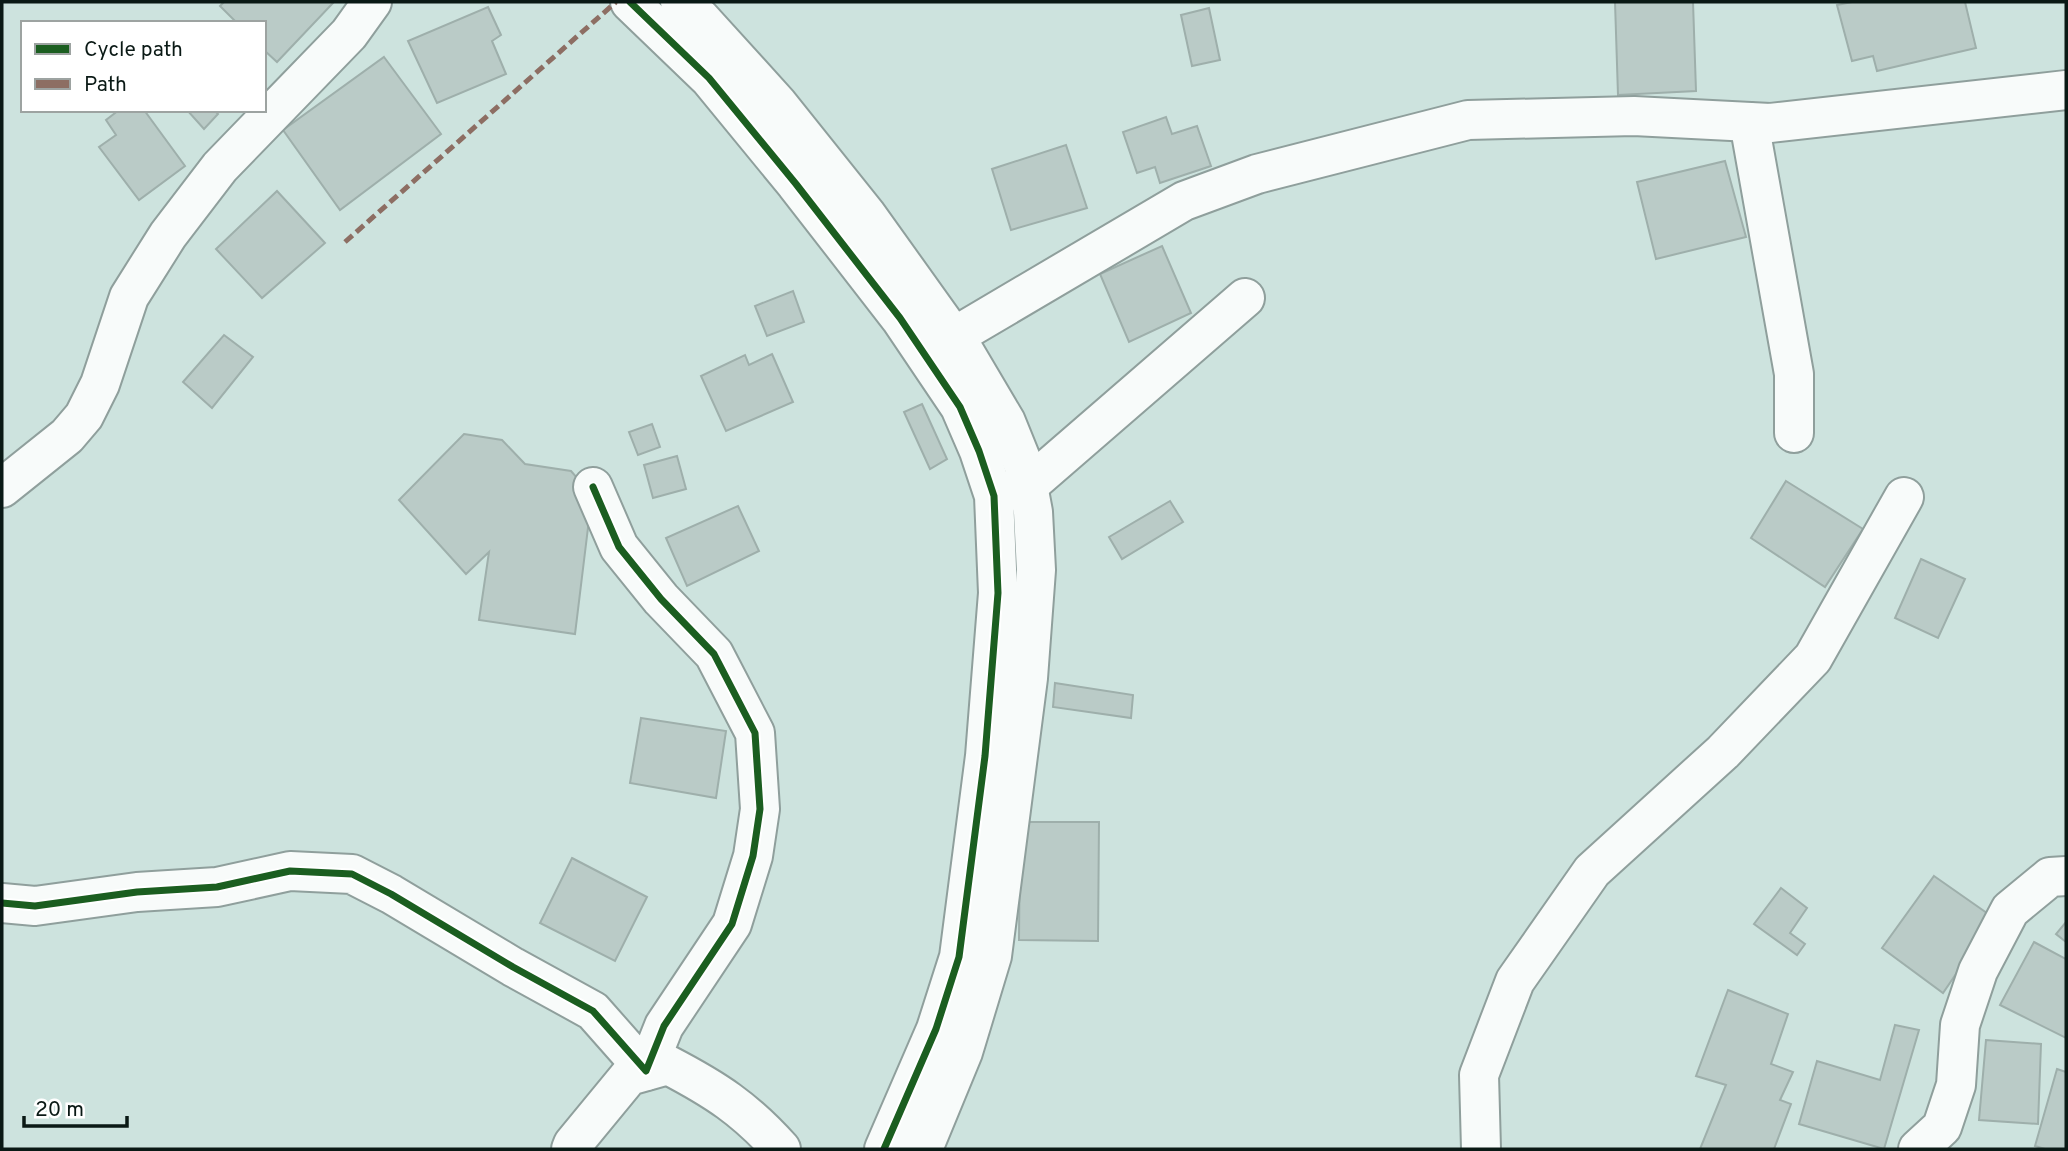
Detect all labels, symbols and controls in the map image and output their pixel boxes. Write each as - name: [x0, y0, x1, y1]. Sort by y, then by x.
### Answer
- legend: [21, 21, 266, 112]
- text: Cycle path: [84, 37, 183, 64]
- text: Path: [84, 72, 127, 99]
- scale bar: [24, 1084, 128, 1128]
- text: 20 m: [35, 1097, 84, 1124]

